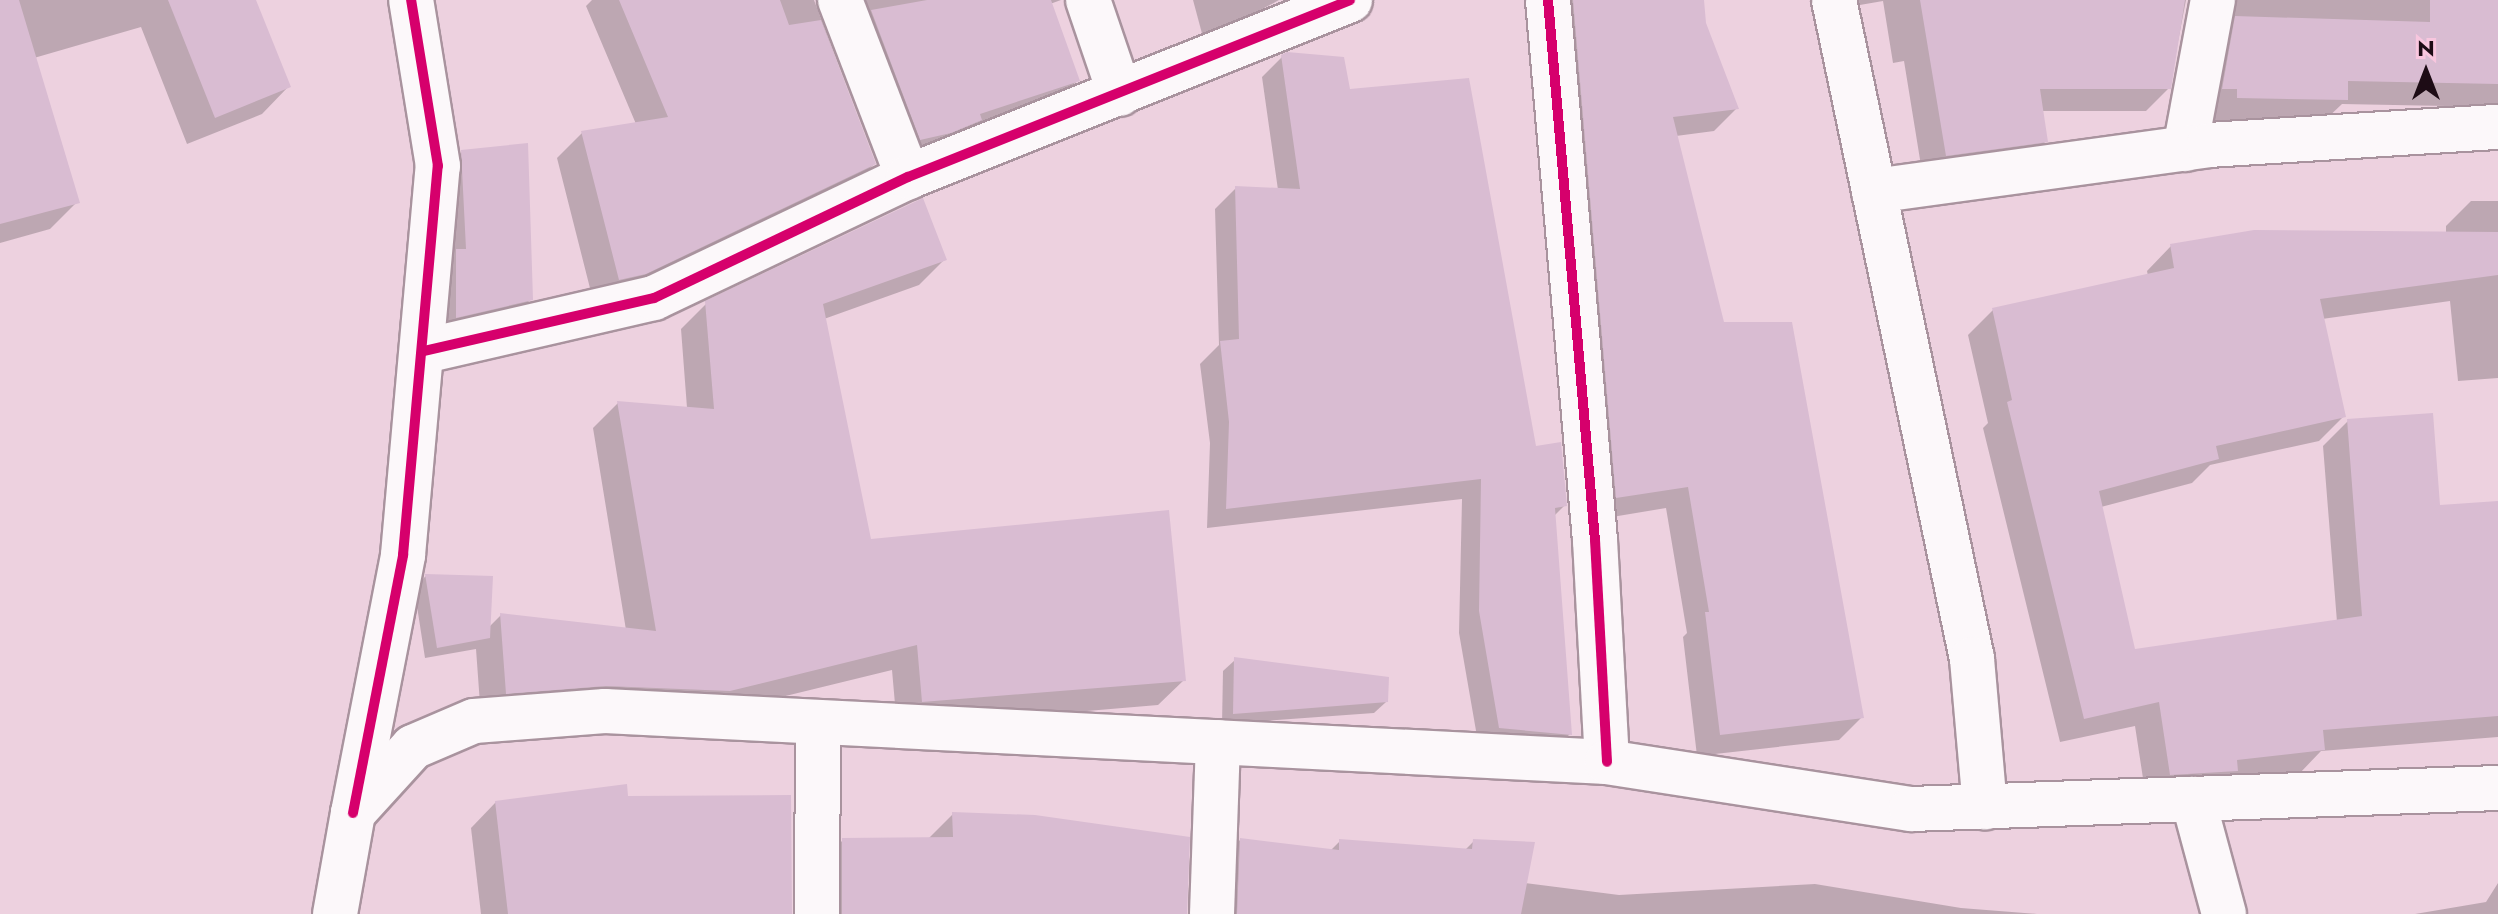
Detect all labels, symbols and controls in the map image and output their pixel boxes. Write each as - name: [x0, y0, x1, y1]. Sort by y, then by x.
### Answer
- north arrow: [2386, 32, 2466, 112]
- text: N: [2417, 32, 2435, 64]

